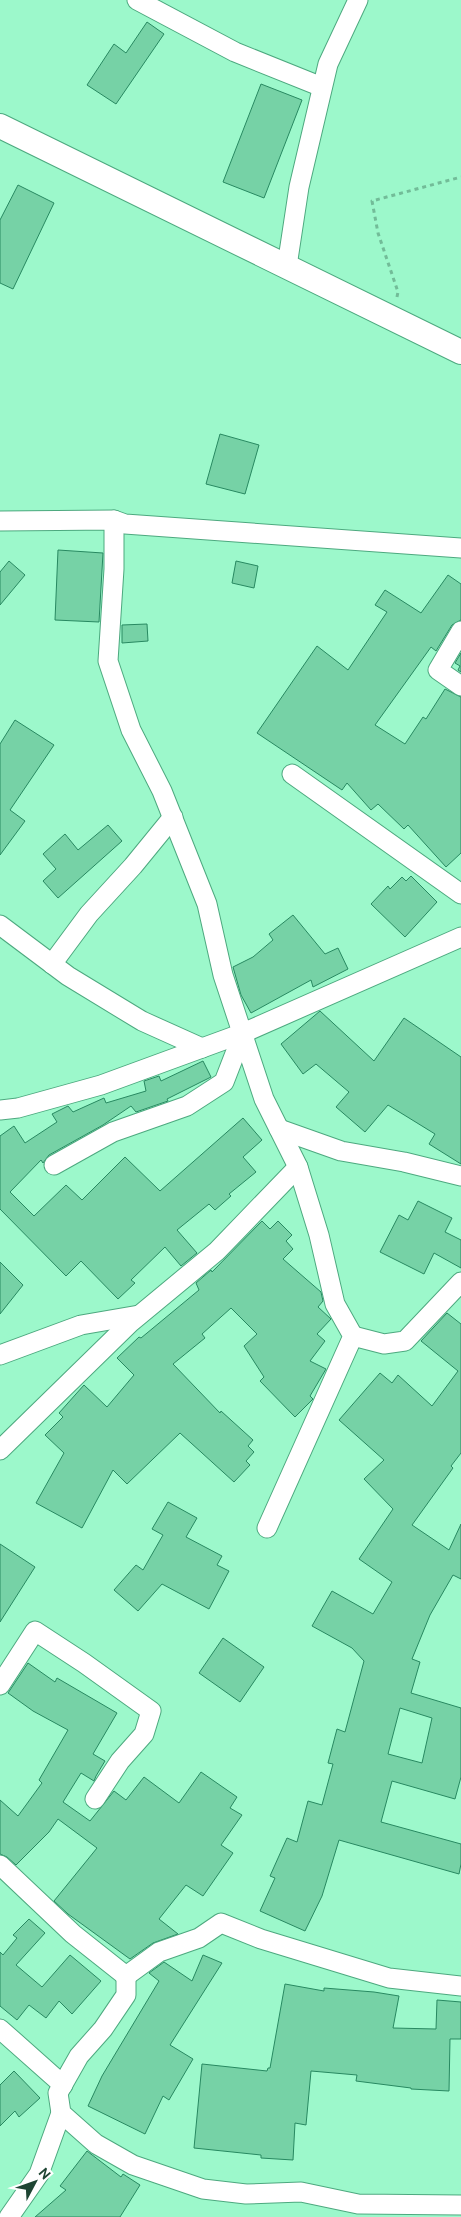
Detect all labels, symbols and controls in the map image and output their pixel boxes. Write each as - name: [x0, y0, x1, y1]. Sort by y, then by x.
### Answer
- north arrow: [10, 2157, 60, 2207]
- text: N: [35, 2164, 55, 2183]

